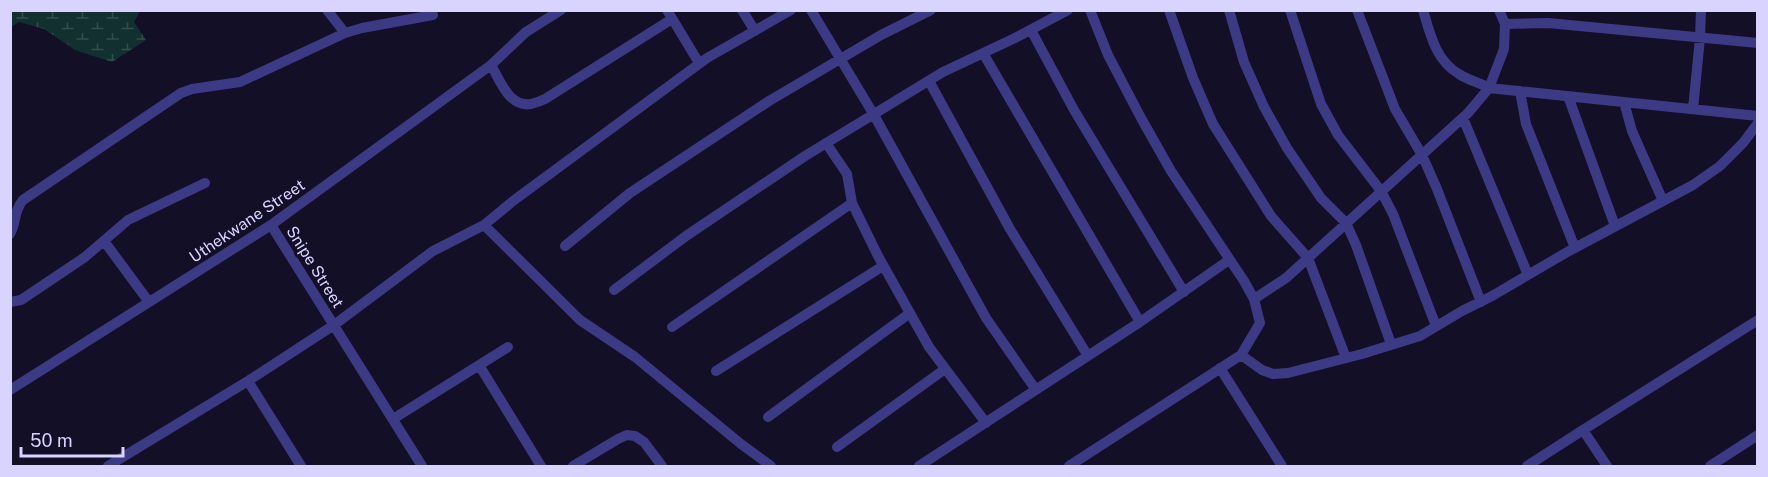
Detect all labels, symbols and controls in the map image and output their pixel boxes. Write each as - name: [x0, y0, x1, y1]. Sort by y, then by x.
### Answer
- street label: Uthekwane Street: [186, 175, 308, 267]
- street label: Snipe Street: [282, 222, 348, 312]
- scale bar: [21, 420, 123, 458]
- text: 50 m: [30, 430, 73, 451]

